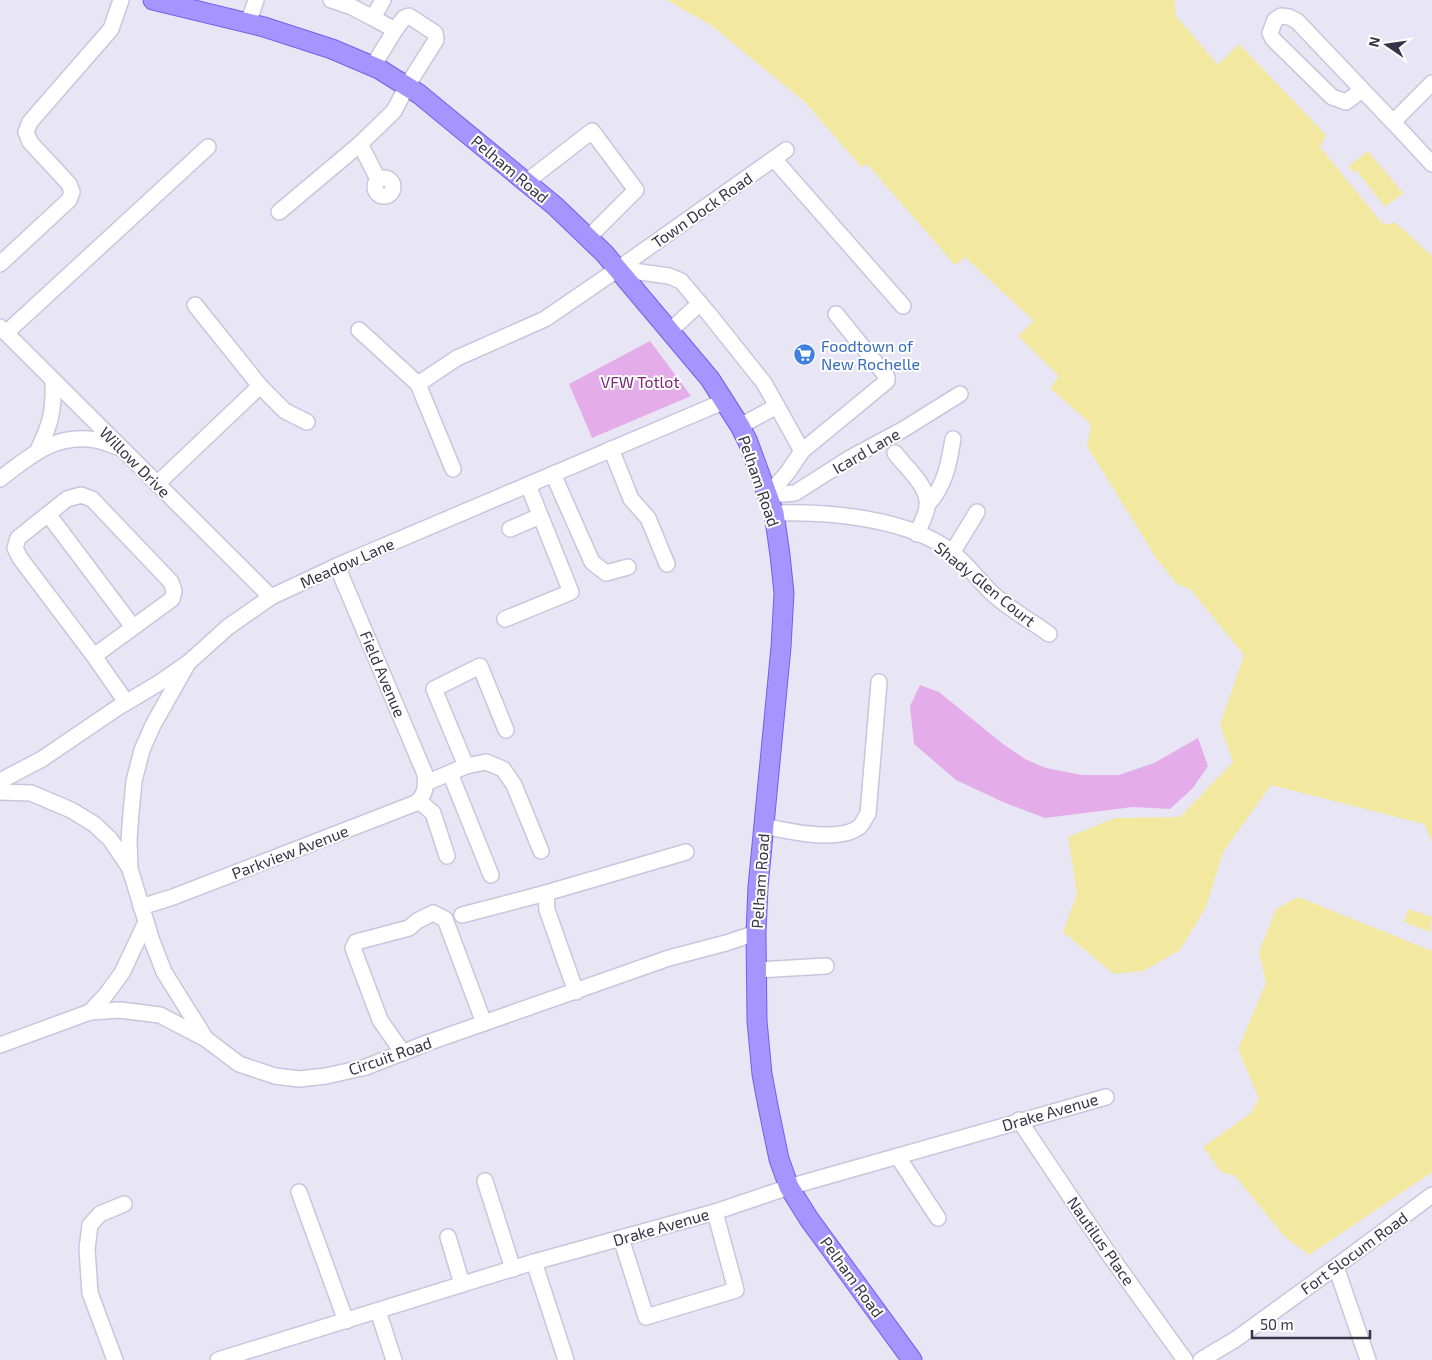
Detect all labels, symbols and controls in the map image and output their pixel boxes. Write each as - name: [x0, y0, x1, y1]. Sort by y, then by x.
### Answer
- north arrow: [1362, 20, 1412, 70]
- text: N: [1364, 35, 1383, 49]
- street label: Pelham Road: [468, 131, 553, 206]
- street label: Town Dock Road: [648, 168, 756, 251]
- place label: Foodtown of New Rochelle: [821, 336, 920, 373]
- supermarket icon: Foodtown of New Rochelle: [793, 343, 817, 367]
- park label: VFW Totlot: [600, 372, 680, 391]
- street label: Willow Drive: [96, 422, 175, 501]
- street label: Icard Lane: [829, 424, 903, 477]
- street label: Pelham Road: [735, 433, 784, 529]
- street label: Meadow Lane: [297, 533, 397, 592]
- street label: Shady Glen Court: [931, 537, 1039, 630]
- street label: Field Avenue: [357, 628, 410, 720]
- street label: Parkview Avenue: [229, 821, 351, 883]
- street label: Pelham Road: [747, 833, 772, 929]
- street label: Circuit Road: [346, 1032, 434, 1079]
- street label: Drake Avenue: [1000, 1089, 1100, 1134]
- street label: Nautilus Place: [1064, 1193, 1139, 1289]
- street label: Drake Avenue: [611, 1204, 711, 1249]
- street label: Fort Slocum Road: [1296, 1207, 1411, 1298]
- street label: Pelham Road: [817, 1233, 888, 1321]
- scale bar: [1252, 1308, 1370, 1340]
- text: 50 m: [1260, 1315, 1294, 1333]

